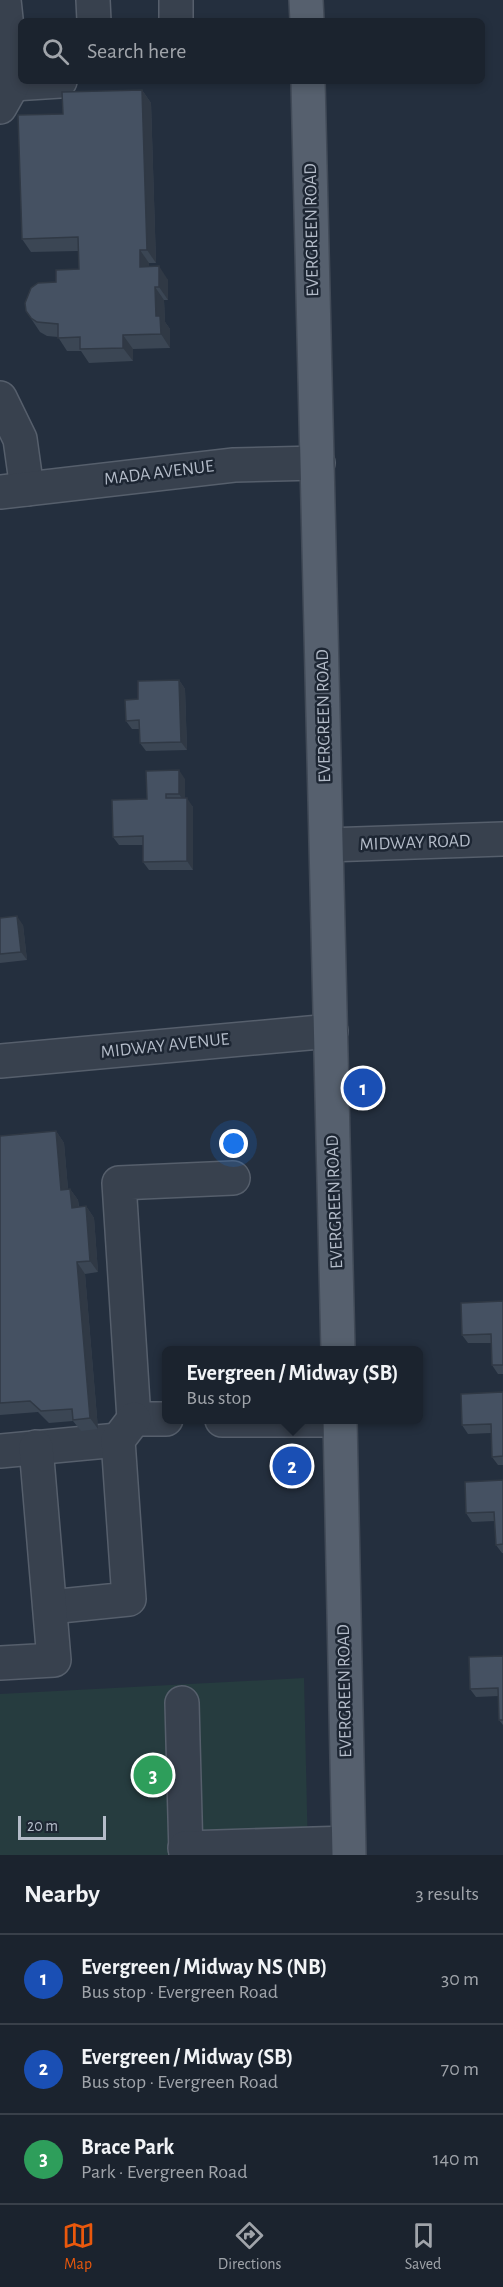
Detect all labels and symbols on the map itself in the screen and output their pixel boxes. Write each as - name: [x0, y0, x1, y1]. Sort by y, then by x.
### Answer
- street label: EVERGREEN ROAD: [302, 163, 322, 297]
- street label: MADA AVENUE: [103, 457, 215, 489]
- street label: EVERGREEN ROAD: [314, 649, 334, 783]
- street label: MIDWAY ROAD: [359, 832, 471, 854]
- street label: MIDWAY AVENUE: [100, 1030, 230, 1062]
- pin: 1: [344, 1066, 382, 1110]
- your location: [219, 1129, 248, 1158]
- street label: EVERGREEN ROAD: [324, 1135, 346, 1269]
- pin: 2: [272, 1444, 312, 1488]
- street label: EVERGREEN ROAD: [335, 1624, 355, 1758]
- pin: 3: [134, 1752, 172, 1798]
- scale bar: [18, 1813, 106, 1840]

